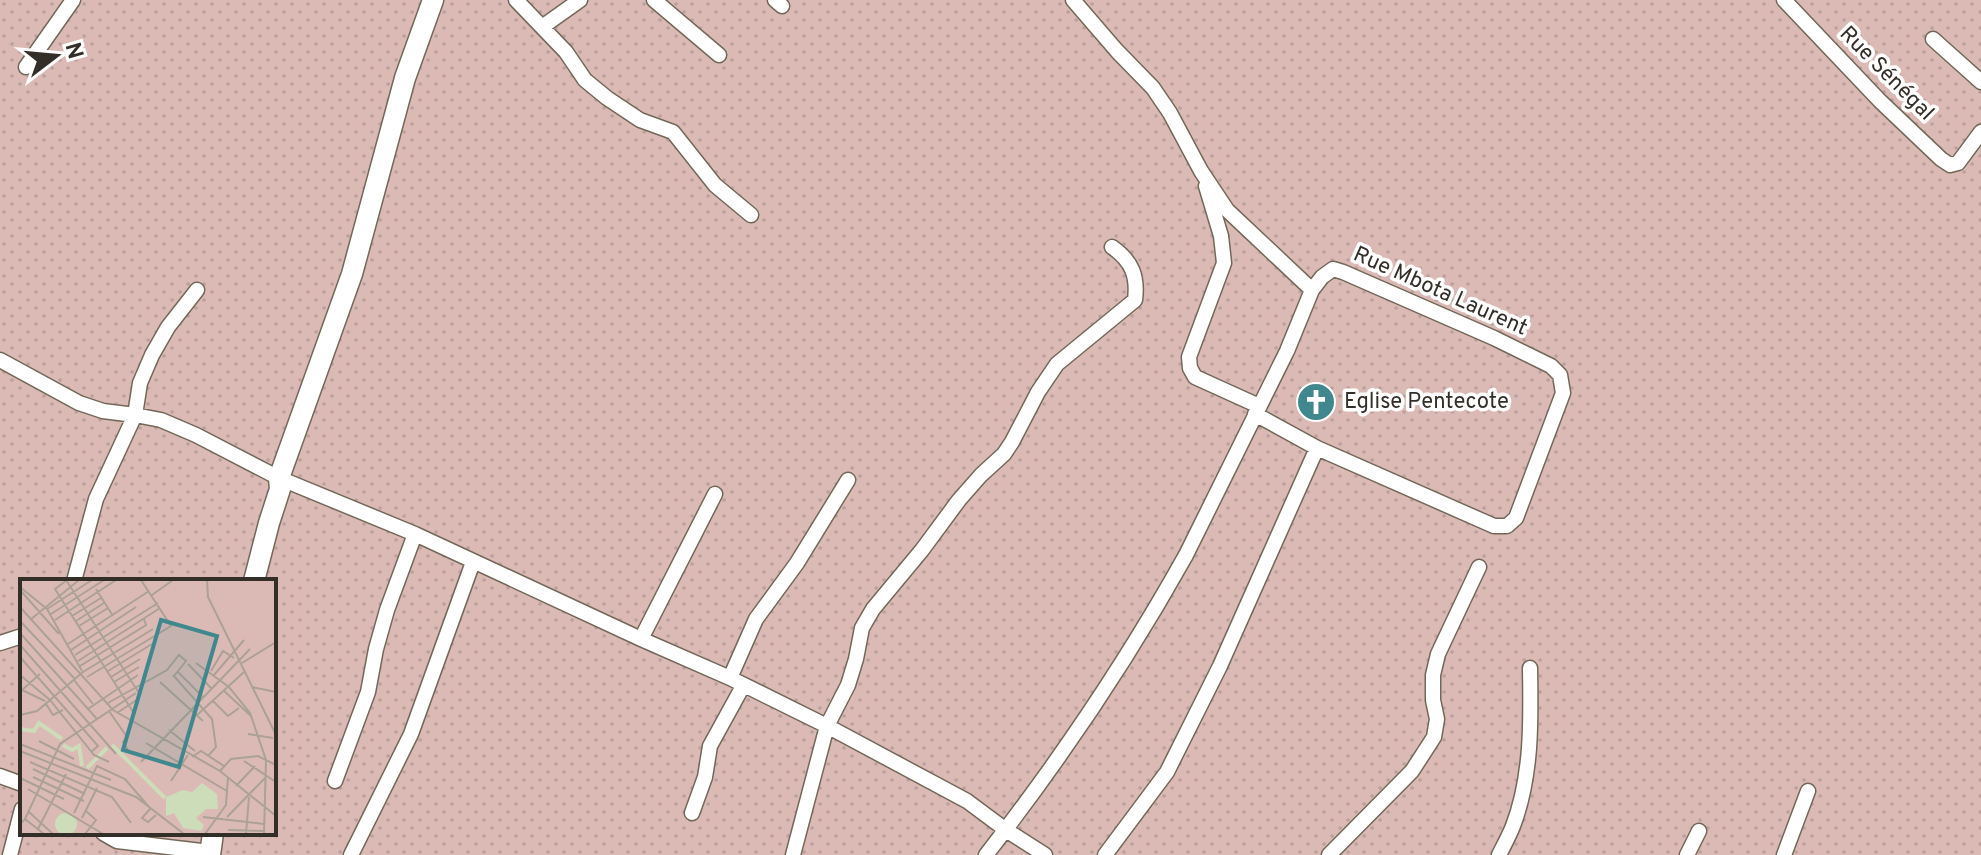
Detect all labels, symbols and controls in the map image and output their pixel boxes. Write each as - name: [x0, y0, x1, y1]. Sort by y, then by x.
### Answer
- north arrow: [16, 16, 96, 96]
- street label: Rue Sénégal: [1833, 21, 1939, 127]
- text: N: [58, 40, 88, 62]
- street label: Rue Mbota Laurent: [1349, 241, 1531, 343]
- church icon: Eglise Pentecote: [1295, 381, 1337, 423]
- place label: Eglise Pentecote: [1344, 389, 1509, 416]
- inset map: [20, 579, 276, 835]

